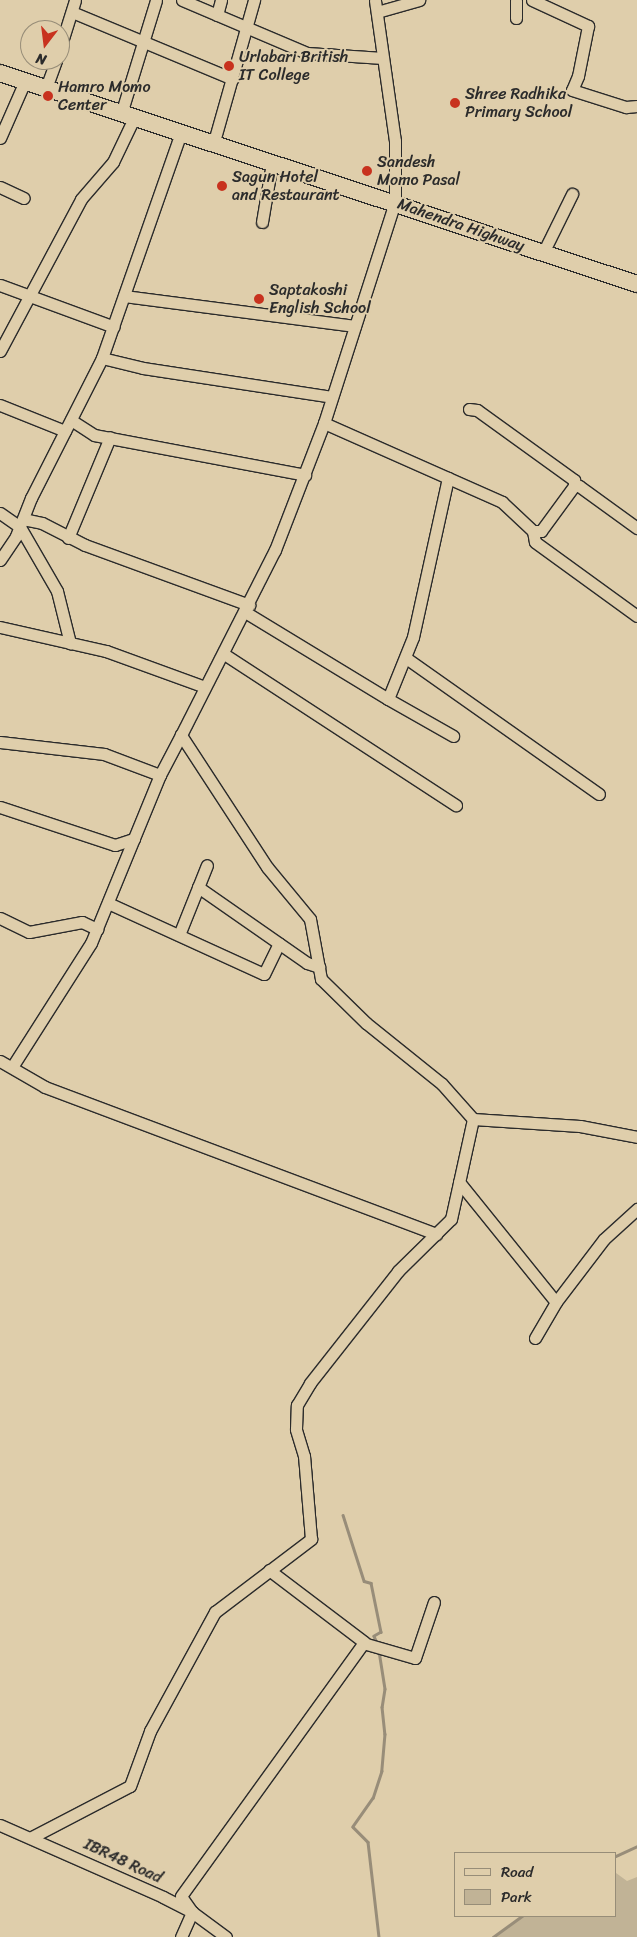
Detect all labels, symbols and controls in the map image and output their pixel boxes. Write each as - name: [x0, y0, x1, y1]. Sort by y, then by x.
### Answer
- north arrow: [20, 20, 70, 70]
- text: N: [33, 46, 49, 72]
- place label: Urlabari British IT College: [239, 47, 348, 85]
- marker: Urlabari British IT College: [223, 60, 235, 72]
- place label: Hamro Momo Center: [58, 77, 150, 115]
- place label: Shree Radhika Primary School: [465, 84, 572, 122]
- marker: Hamro Momo Center: [42, 90, 54, 102]
- marker: Shree Radhika Primary School: [449, 97, 461, 109]
- place label: Sandesh Momo Pasal: [377, 152, 460, 190]
- marker: Sandesh Momo Pasal: [361, 165, 373, 177]
- place label: Sagun Hotel and Restaurant: [232, 167, 340, 205]
- marker: Sagun Hotel and Restaurant: [216, 180, 228, 192]
- street label: Mahendra Highway: [395, 194, 527, 256]
- place label: Saptakoshi English School: [269, 280, 371, 318]
- marker: Saptakoshi English School: [253, 293, 265, 305]
- street label: IBR48 Road: [81, 1834, 165, 1888]
- legend: [454, 1852, 617, 1917]
- text: Road: [501, 1859, 533, 1885]
- text: Park: [501, 1884, 532, 1910]

